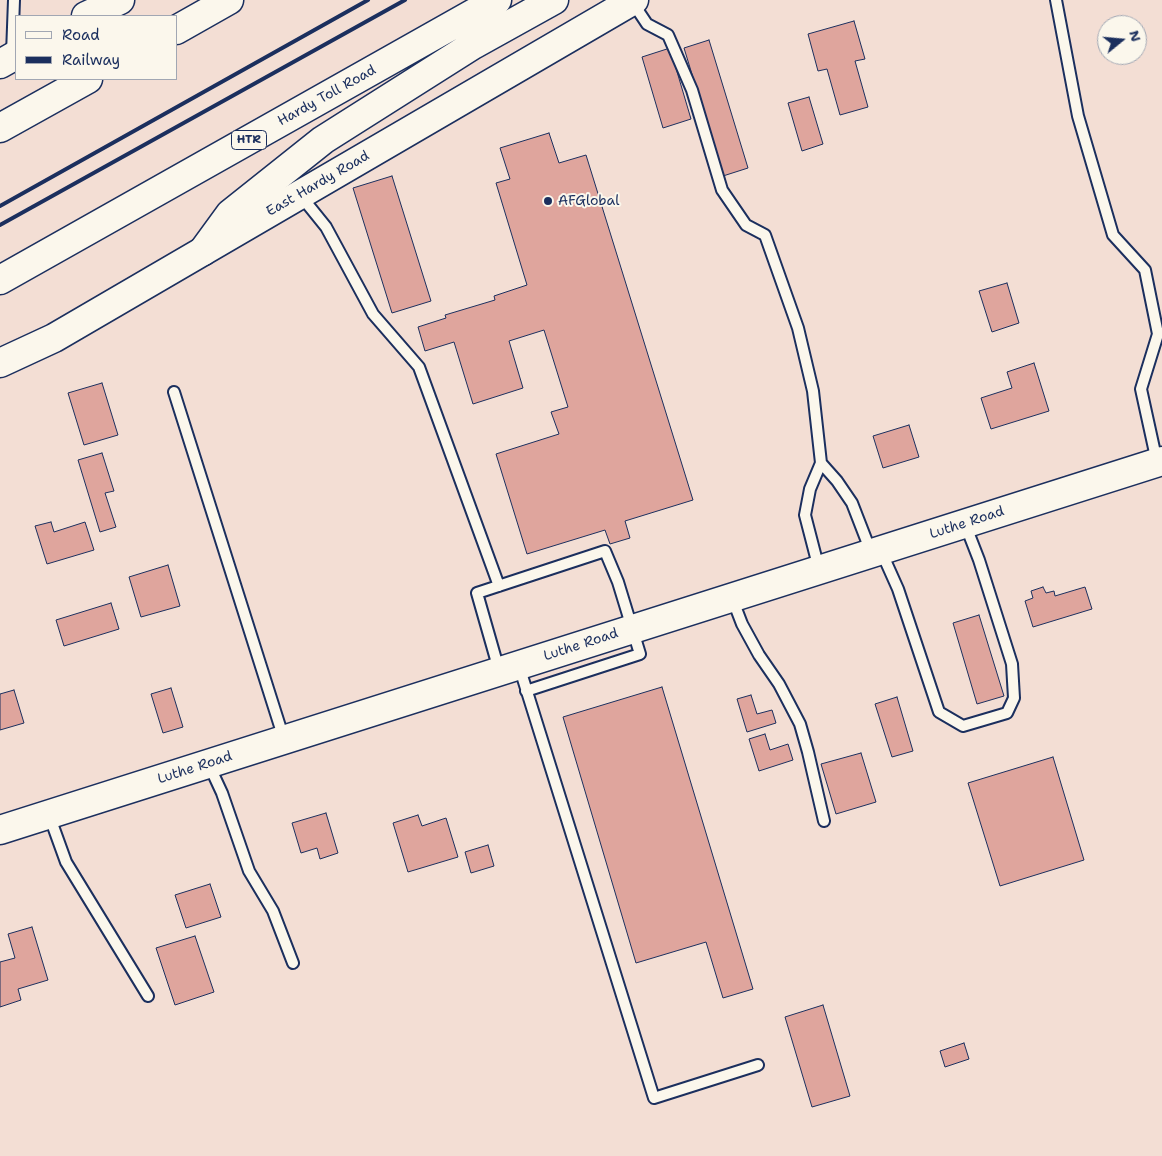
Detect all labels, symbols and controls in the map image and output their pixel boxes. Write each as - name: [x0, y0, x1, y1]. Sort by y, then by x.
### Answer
- legend: [15, 15, 178, 80]
- north arrow: [1097, 15, 1147, 65]
- text: Road: [62, 25, 100, 45]
- text: N: [1125, 28, 1146, 44]
- text: Railway: [62, 50, 120, 70]
- street label: Hardy Toll Road: [275, 62, 379, 130]
- road number: HTR: [232, 130, 266, 150]
- street label: East Hardy Road: [264, 148, 372, 220]
- place label: AFGlobal: [558, 193, 619, 209]
- marker: AFGlobal: [542, 195, 554, 207]
- street label: Luthe Road: [928, 503, 1006, 543]
- street label: Luthe Road: [542, 625, 620, 665]
- street label: Luthe Road: [156, 748, 234, 788]

